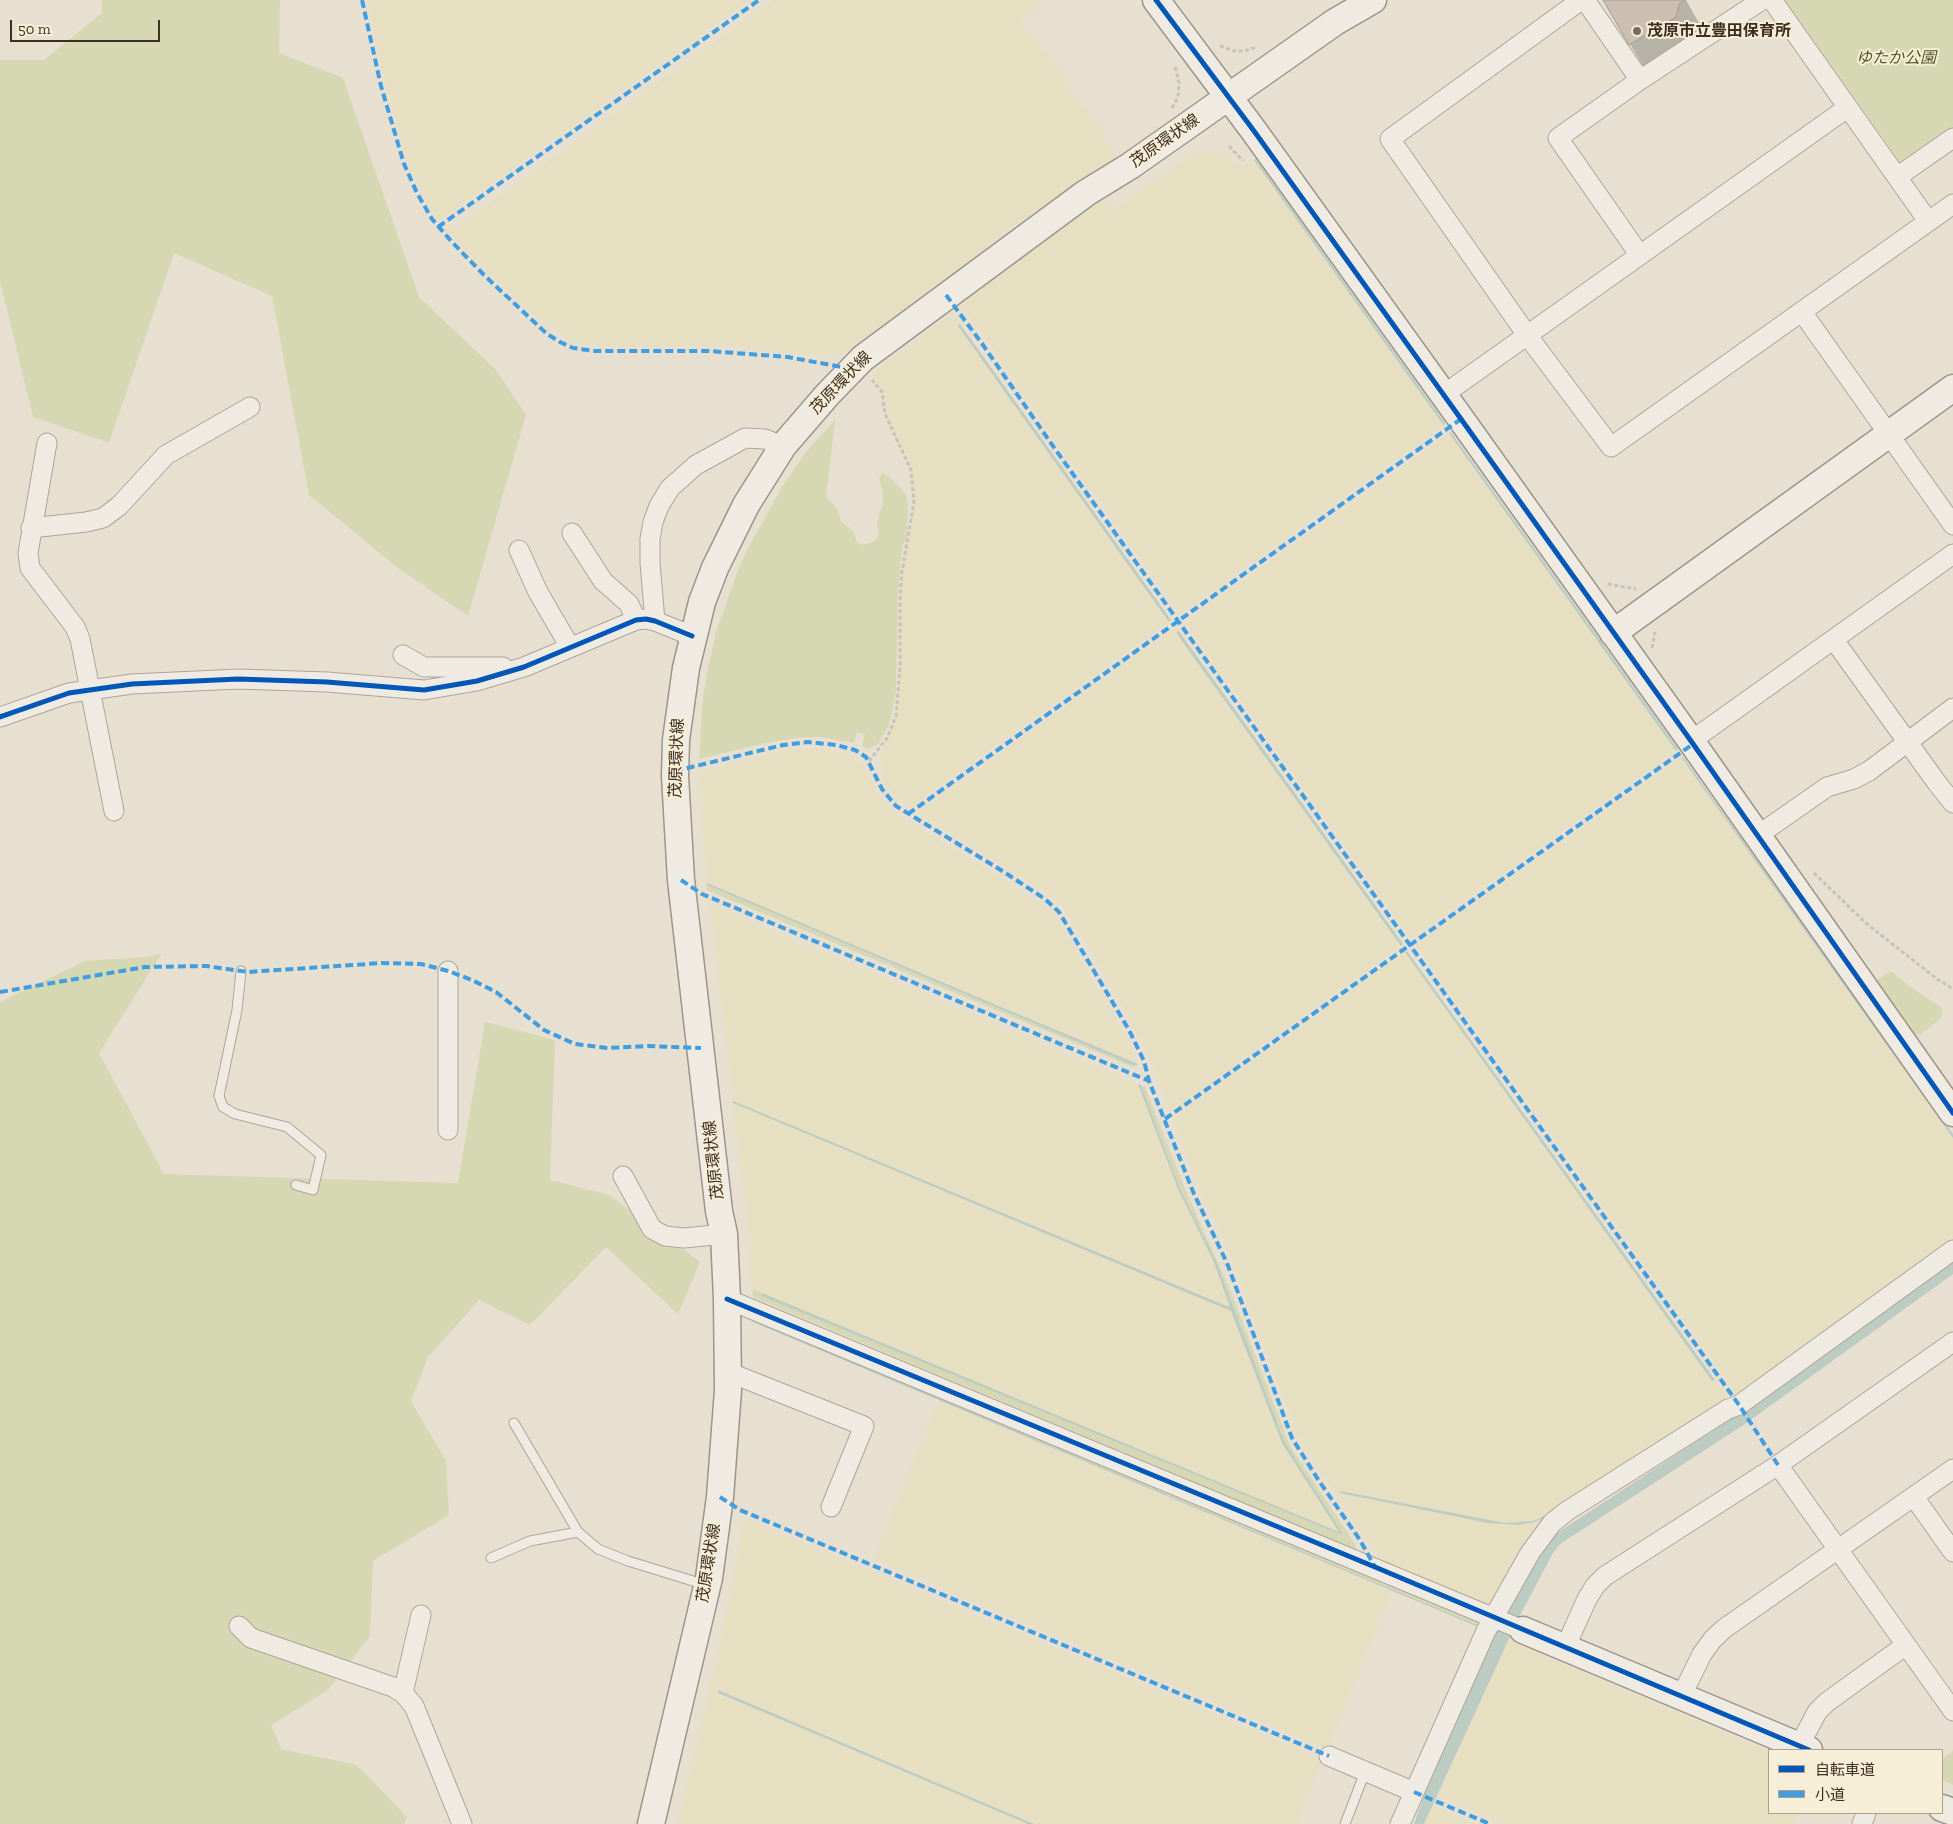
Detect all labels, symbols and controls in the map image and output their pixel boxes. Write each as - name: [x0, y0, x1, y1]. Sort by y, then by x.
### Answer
- scale bar: [12, 10, 162, 42]
- text: 50 m: [18, 20, 51, 38]
- place label: 茂原市立豊田保育所: [1647, 21, 1791, 41]
- marker: 茂原市立豊田保育所: [1631, 25, 1643, 37]
- park label: ゆたか公園: [1856, 48, 1936, 68]
- street label: 茂原環状線: [1127, 110, 1203, 172]
- street label: 茂原環状線: [806, 348, 876, 418]
- street label: 茂原環状線: [666, 718, 688, 798]
- street label: 茂原環状線: [700, 1119, 728, 1201]
- street label: 茂原環状線: [693, 1522, 725, 1604]
- legend: [1768, 1749, 1943, 1814]
- text: 自転車道: [1815, 1761, 1875, 1779]
- text: 小道: [1815, 1786, 1845, 1804]

